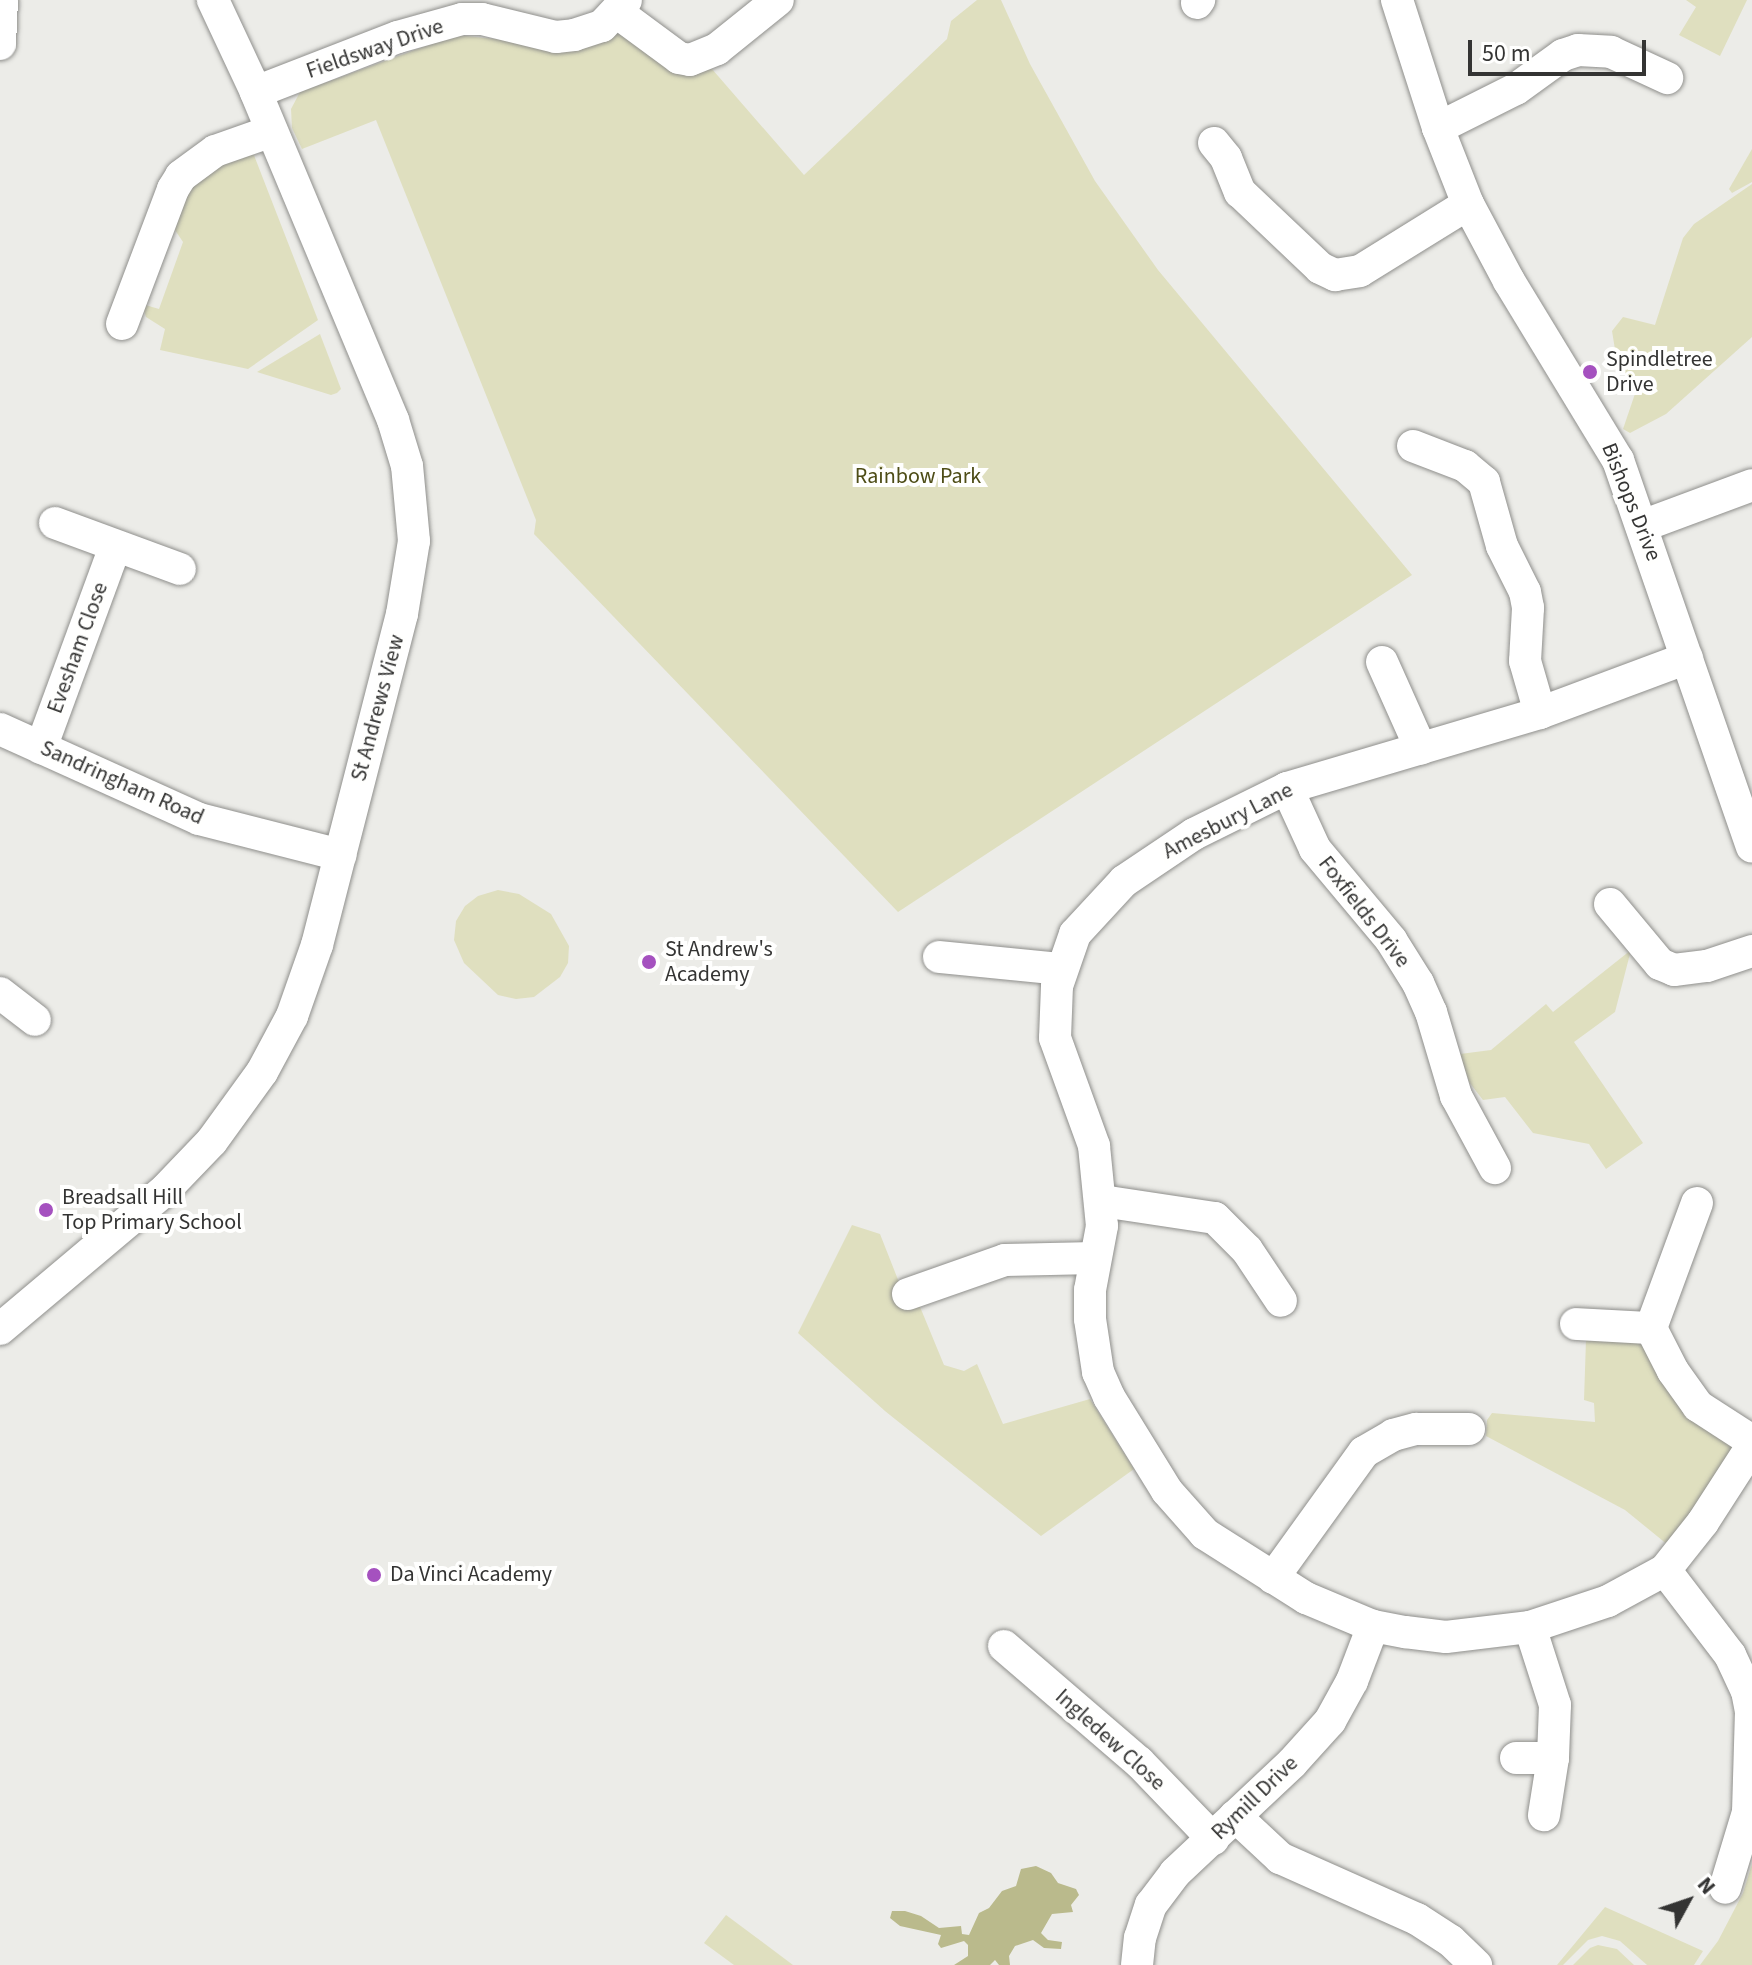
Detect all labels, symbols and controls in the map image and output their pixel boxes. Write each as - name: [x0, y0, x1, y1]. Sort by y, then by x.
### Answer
- street label: Fieldsway Drive: [303, 13, 447, 85]
- scale bar: [1472, 24, 1650, 74]
- text: 50 m: [1482, 36, 1531, 71]
- place label: Spindletree Drive: [1606, 346, 1713, 398]
- marker: Spindletree Drive: [1581, 363, 1599, 381]
- street label: Bishops Drive: [1595, 439, 1667, 565]
- park label: Rainbow Park: [855, 464, 981, 490]
- street label: Evesham Close: [42, 579, 114, 717]
- street label: St Andrews View: [346, 632, 410, 784]
- street label: Sandringham Road: [36, 735, 208, 831]
- street label: Amesbury Lane: [1159, 777, 1297, 865]
- street label: Foxfields Drive: [1312, 851, 1416, 973]
- place label: St Andrew's Academy: [665, 936, 773, 988]
- marker: St Andrew's Academy: [640, 953, 658, 971]
- place label: Breadsall Hill Top Primary School: [62, 1184, 242, 1236]
- marker: Breadsall Hill Top Primary School: [37, 1201, 55, 1219]
- place label: Da Vinci Academy: [390, 1562, 552, 1588]
- marker: Da Vinci Academy: [365, 1566, 383, 1584]
- street label: Ingledew Close: [1049, 1684, 1171, 1796]
- street label: Rymill Drive: [1206, 1750, 1304, 1846]
- north arrow: [1648, 1861, 1728, 1941]
- text: N: [1689, 1870, 1723, 1901]

